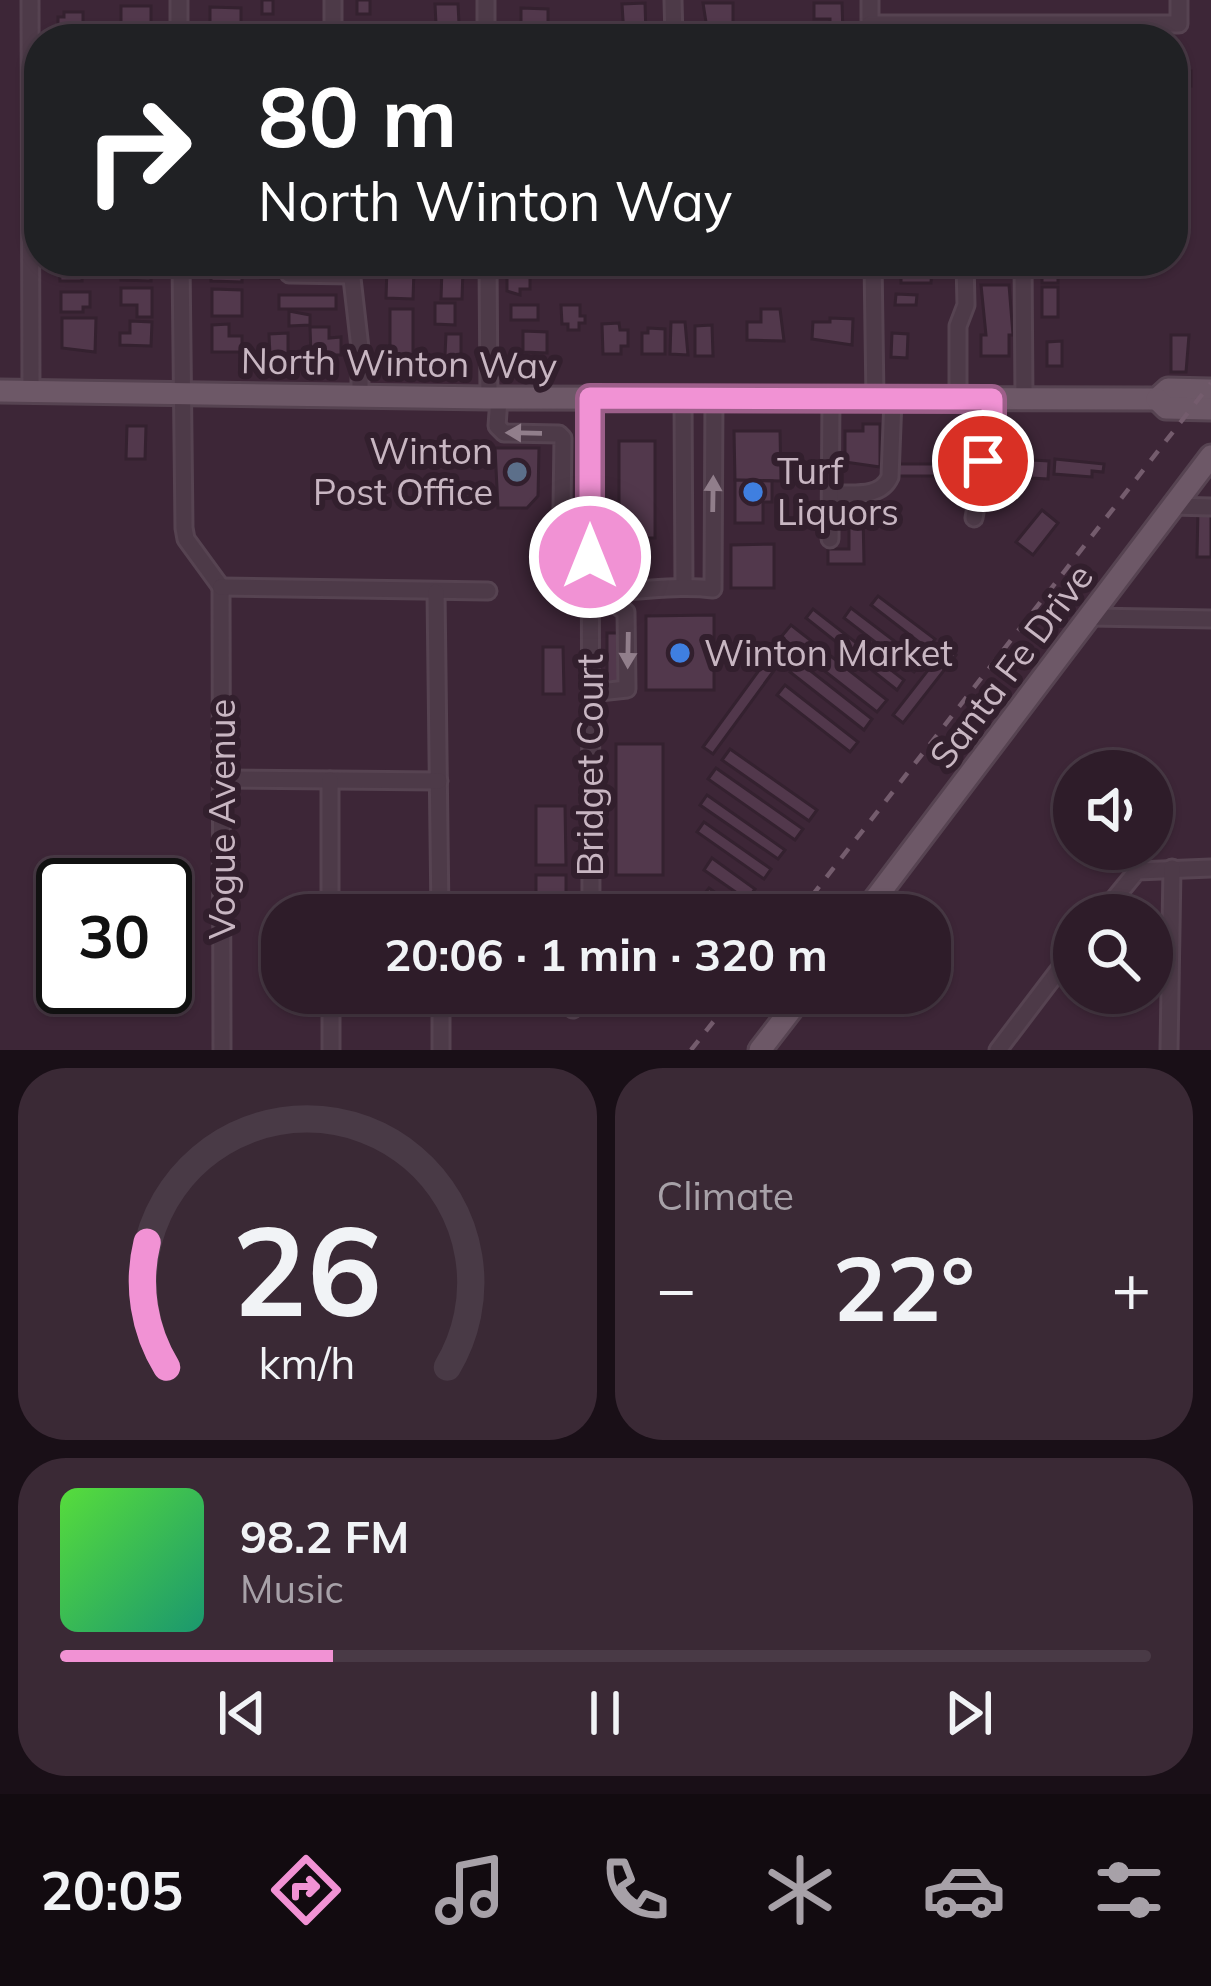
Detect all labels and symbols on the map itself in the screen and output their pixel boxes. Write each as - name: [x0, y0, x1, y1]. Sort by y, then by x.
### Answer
- street label: North Winton Way: [241, 337, 557, 388]
- pin: [932, 410, 1034, 512]
- one-way arrow: [504, 424, 542, 443]
- place label: Winton Post Office: [313, 428, 493, 514]
- place label: Turf Liquors: [777, 448, 899, 534]
- marker: Winton Post Office: [504, 459, 530, 485]
- one-way arrow: [704, 474, 723, 512]
- marker: Turf Liquors: [740, 479, 766, 505]
- position arrow: [527, 494, 653, 620]
- street label: Santa Fe Drive: [919, 555, 1102, 777]
- place label: Winton Market: [704, 630, 953, 675]
- one-way arrow: [618, 632, 638, 670]
- marker: Winton Market: [667, 640, 693, 666]
- street label: Bridget Court: [567, 654, 612, 876]
- street label: Vogue Avenue: [199, 699, 244, 939]
- speed limit sign: 30: [36, 858, 192, 1014]

